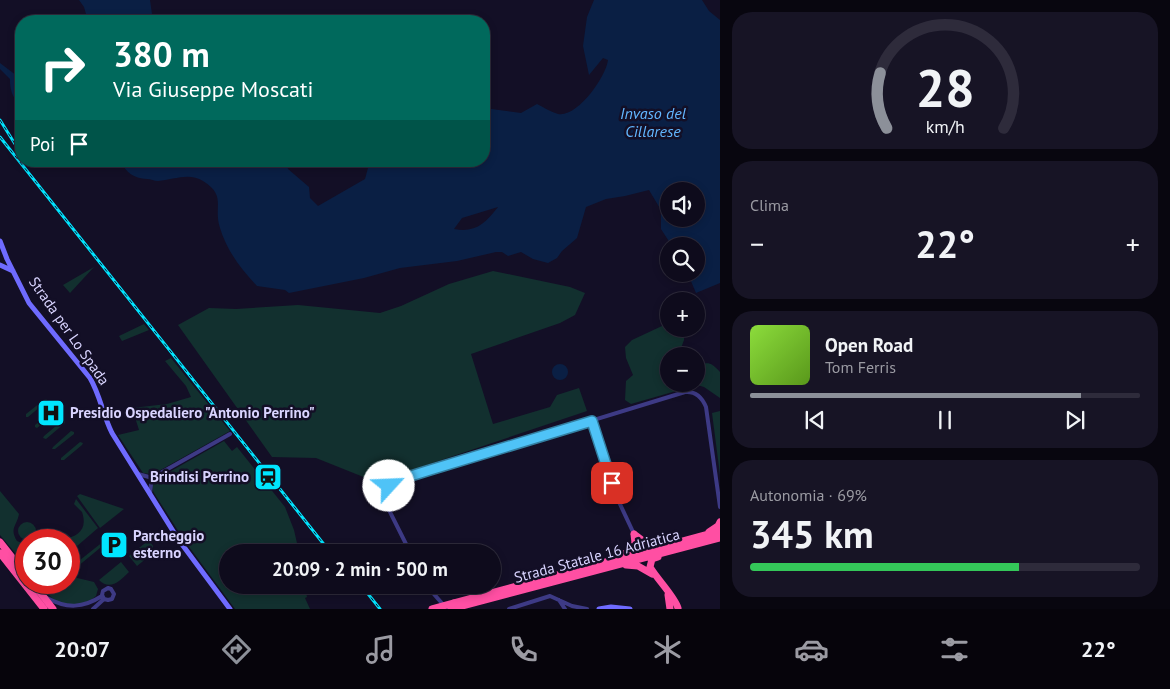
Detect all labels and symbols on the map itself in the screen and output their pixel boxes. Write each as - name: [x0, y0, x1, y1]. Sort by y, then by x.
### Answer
- water label: Invaso del Cillarese: [620, 103, 687, 141]
- street label: Strada per Lo Spada: [25, 273, 114, 389]
- hospital icon: Presidio Ospedaliero "Antonio Perrino": [36, 398, 66, 428]
- place label: Presidio Ospedaliero "Antonio Perrino": [70, 403, 315, 422]
- position arrow: [362, 459, 414, 511]
- station icon: Brindisi Perrino: [253, 462, 283, 492]
- pin: [591, 462, 633, 504]
- place label: Brindisi Perrino: [150, 467, 249, 486]
- street label: Strada Statale 16 Adriatica: [512, 524, 682, 587]
- place label: Parcheggio esterno: [133, 526, 204, 562]
- speed limit sign: 30: [15, 529, 80, 594]
- parking icon: Parcheggio esterno: [99, 530, 129, 560]

